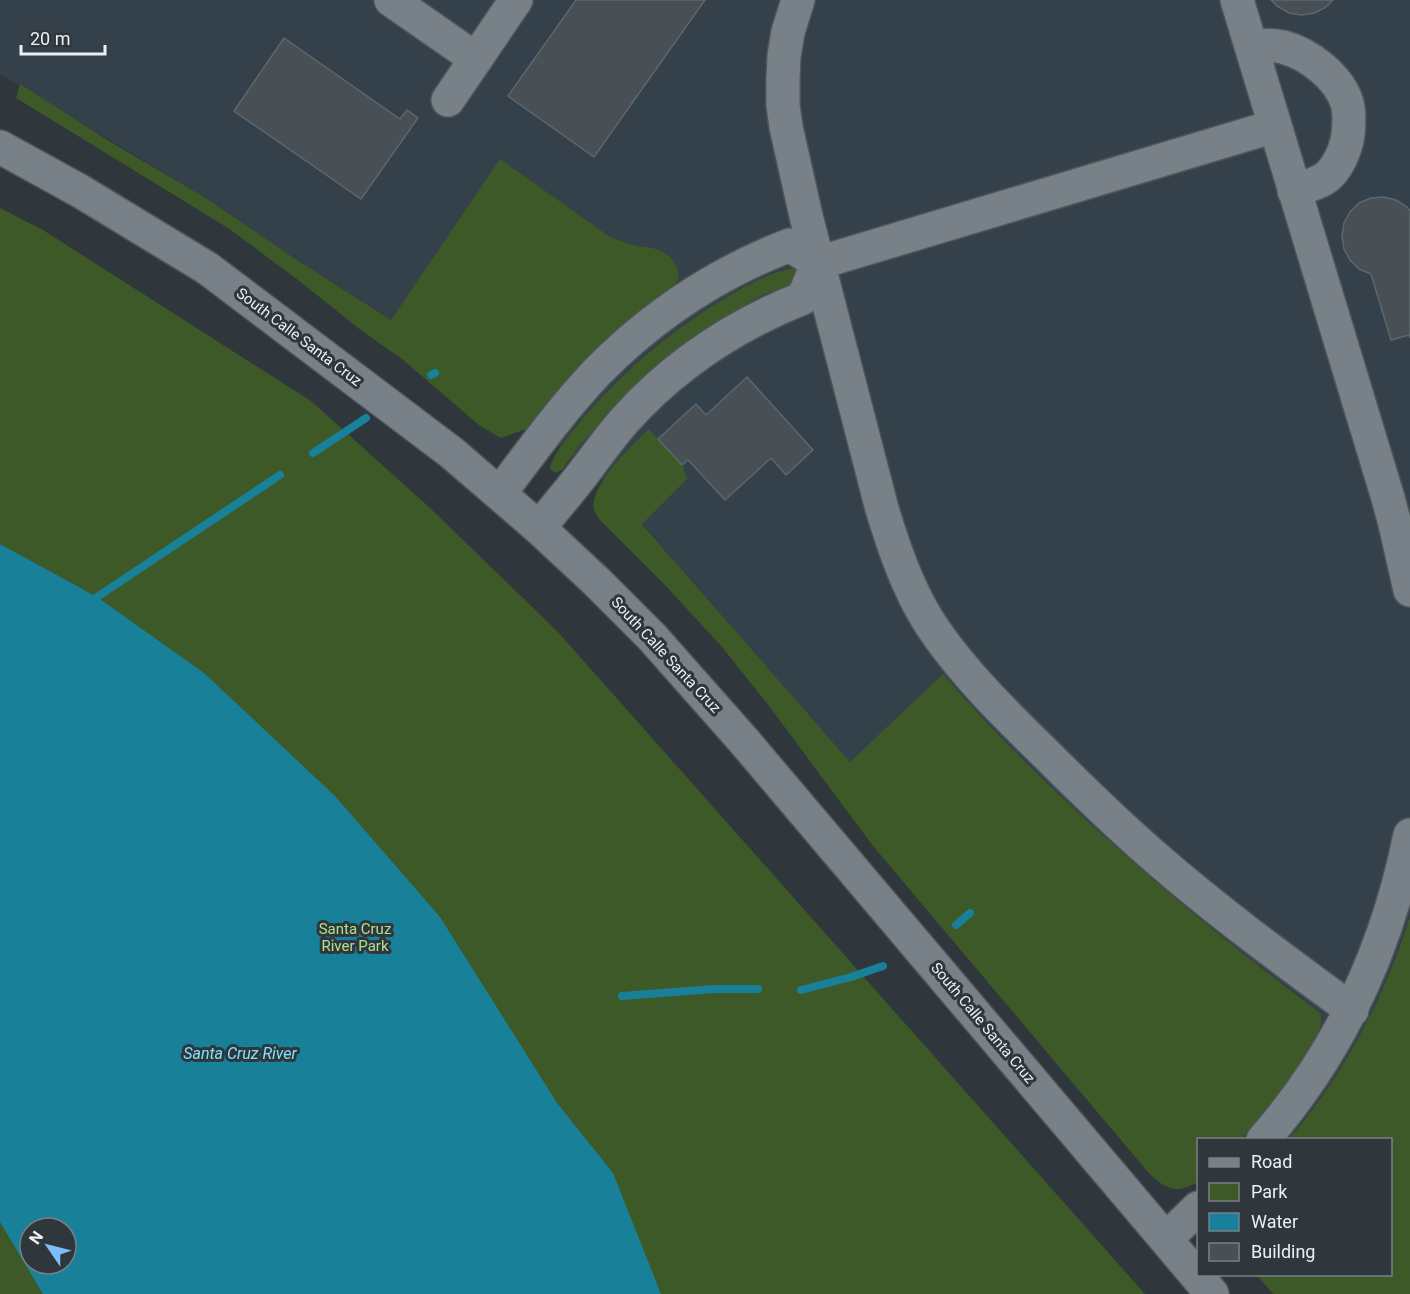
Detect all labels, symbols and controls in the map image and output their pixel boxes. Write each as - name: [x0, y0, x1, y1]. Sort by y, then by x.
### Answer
- scale bar: [21, 18, 105, 56]
- text: 20 m: [30, 28, 70, 49]
- street label: South Calle Santa Cruz: [233, 284, 365, 390]
- street label: South Calle Santa Cruz: [608, 593, 724, 717]
- park label: Santa Cruz River Park: [319, 920, 391, 955]
- street label: South Calle Santa Cruz: [927, 959, 1039, 1087]
- water label: Santa Cruz River: [183, 1044, 297, 1063]
- legend: [1197, 1138, 1392, 1276]
- text: Road: [1251, 1151, 1292, 1172]
- text: Park: [1251, 1181, 1288, 1202]
- text: Water: [1251, 1211, 1298, 1232]
- north arrow: [18, 1216, 78, 1276]
- text: N: [25, 1228, 47, 1248]
- text: Building: [1251, 1241, 1315, 1262]

